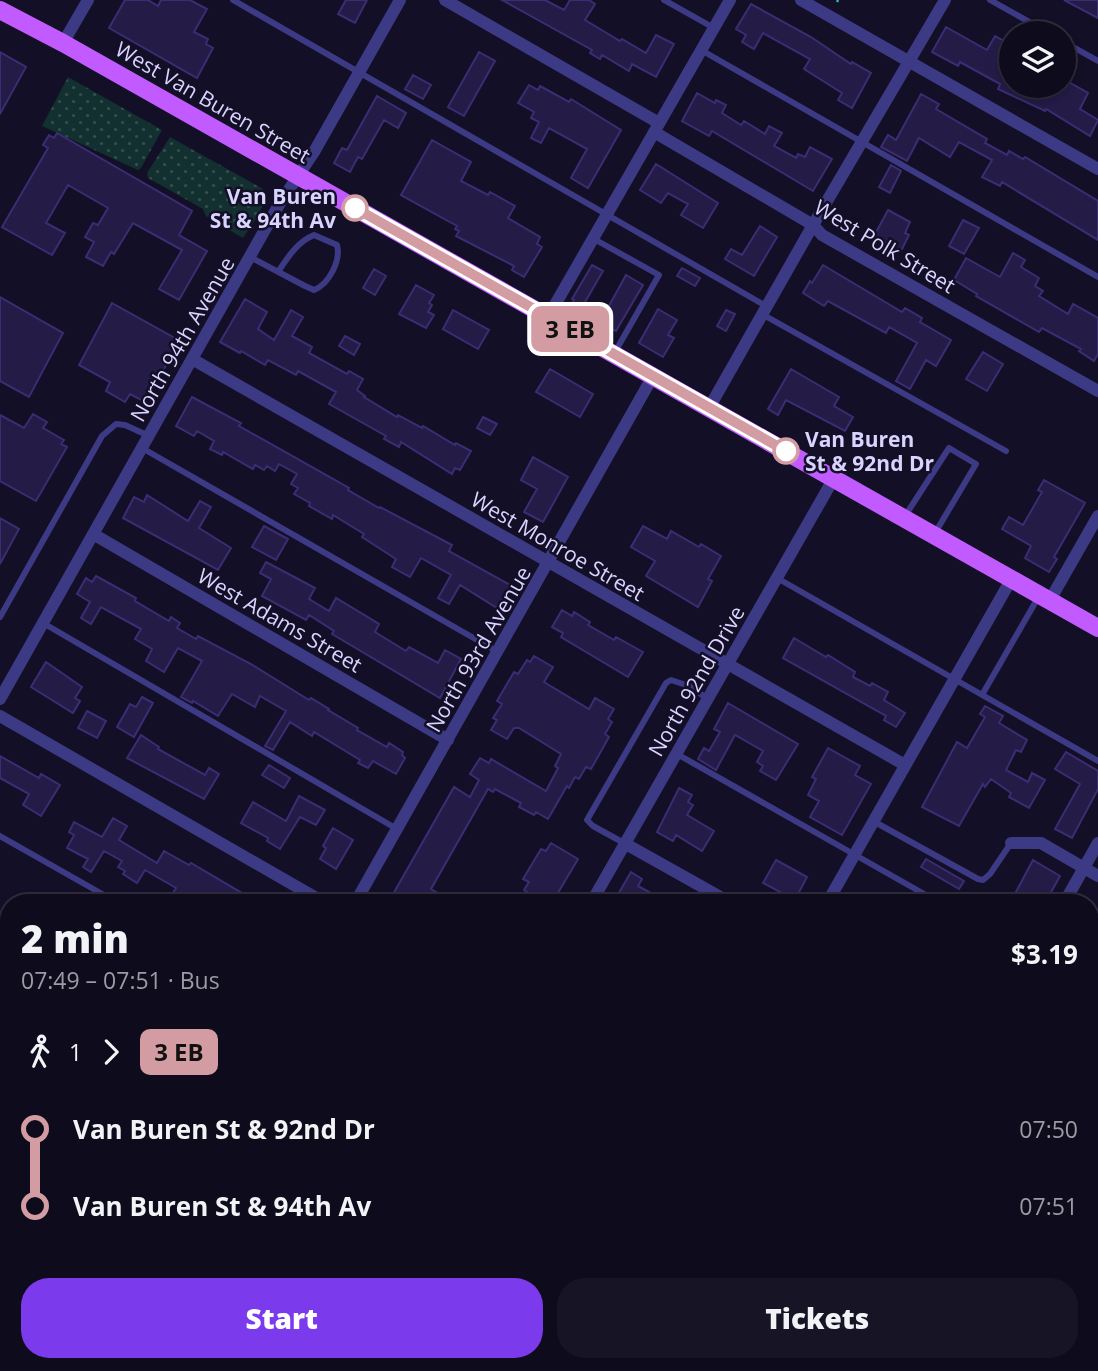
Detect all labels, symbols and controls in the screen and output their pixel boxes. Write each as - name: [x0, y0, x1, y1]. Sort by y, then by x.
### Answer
- map controls: [999, 21, 1076, 98]
- button: layers: [999, 21, 1076, 98]
- street label: West Van Buren Street: [111, 35, 315, 169]
- place label: Van Buren St & 94th Av: [210, 182, 336, 234]
- street label: West Polk Street: [809, 193, 961, 299]
- marker: Van Buren St & 94th Av: [342, 195, 368, 221]
- street label: North 94th Avenue: [123, 252, 241, 426]
- line badge: 3 EB: [521, 306, 619, 352]
- text: 3 EB: [545, 312, 595, 345]
- place label: Van Buren St & 92nd Dr: [805, 425, 934, 477]
- marker: Van Buren St & 92nd Dr: [773, 438, 799, 464]
- street label: West Monroe Street: [466, 485, 650, 607]
- street label: North 93rd Avenue: [419, 561, 537, 737]
- street label: West Adams Street: [193, 562, 367, 678]
- street label: North 92nd Drive: [642, 601, 750, 761]
- text: 2 min: [21, 912, 129, 964]
- text: $3.19: [1011, 936, 1078, 972]
- text: 07:49 – 07:51 · Bus: [21, 964, 220, 996]
- icon: walk: [21, 1033, 59, 1071]
- icon: forward: [92, 1033, 130, 1071]
- text: 3 EB: [154, 1035, 204, 1068]
- text: 1: [69, 1036, 82, 1068]
- text: Van Buren St & 92nd Dr: [73, 1111, 375, 1147]
- text: 07:50: [1019, 1113, 1078, 1145]
- text: Van Buren St & 94th Av: [73, 1188, 371, 1224]
- text: 07:51: [1019, 1190, 1078, 1222]
- button: Start: [21, 1278, 543, 1358]
- button: Tickets: [557, 1278, 1078, 1358]

